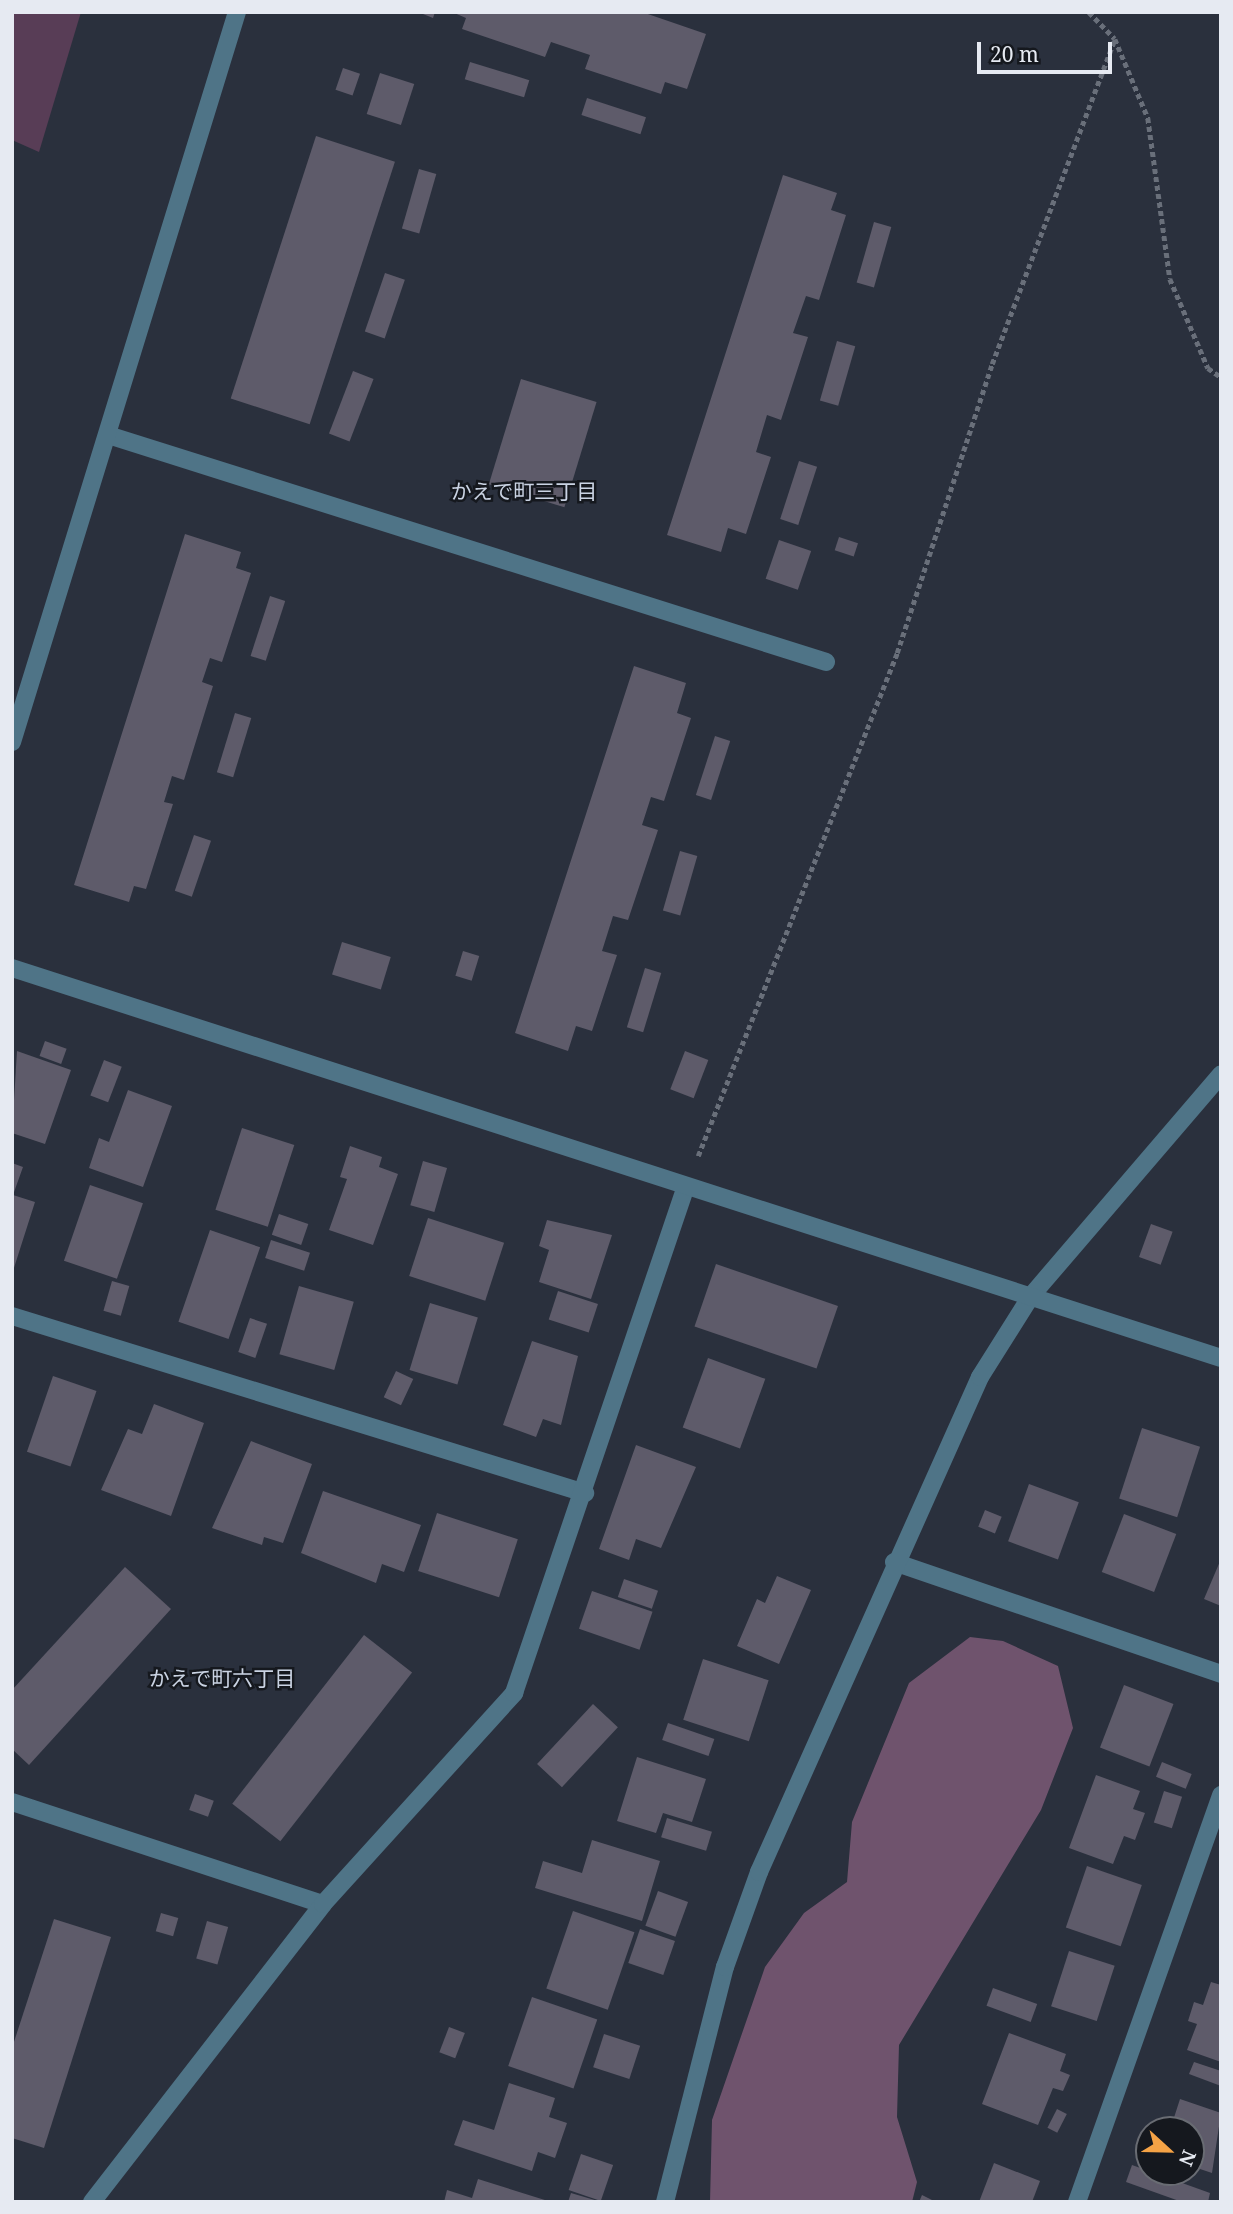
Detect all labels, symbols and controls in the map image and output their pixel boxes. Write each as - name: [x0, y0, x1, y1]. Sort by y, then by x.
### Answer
- scale bar: [981, 28, 1116, 72]
- text: 20 m: [990, 40, 1039, 68]
- district label: かえで町三丁目: [451, 478, 597, 504]
- district label: かえで町六丁目: [149, 1665, 295, 1691]
- north arrow: [1135, 2116, 1205, 2186]
- text: N: [1173, 2146, 1202, 2170]

